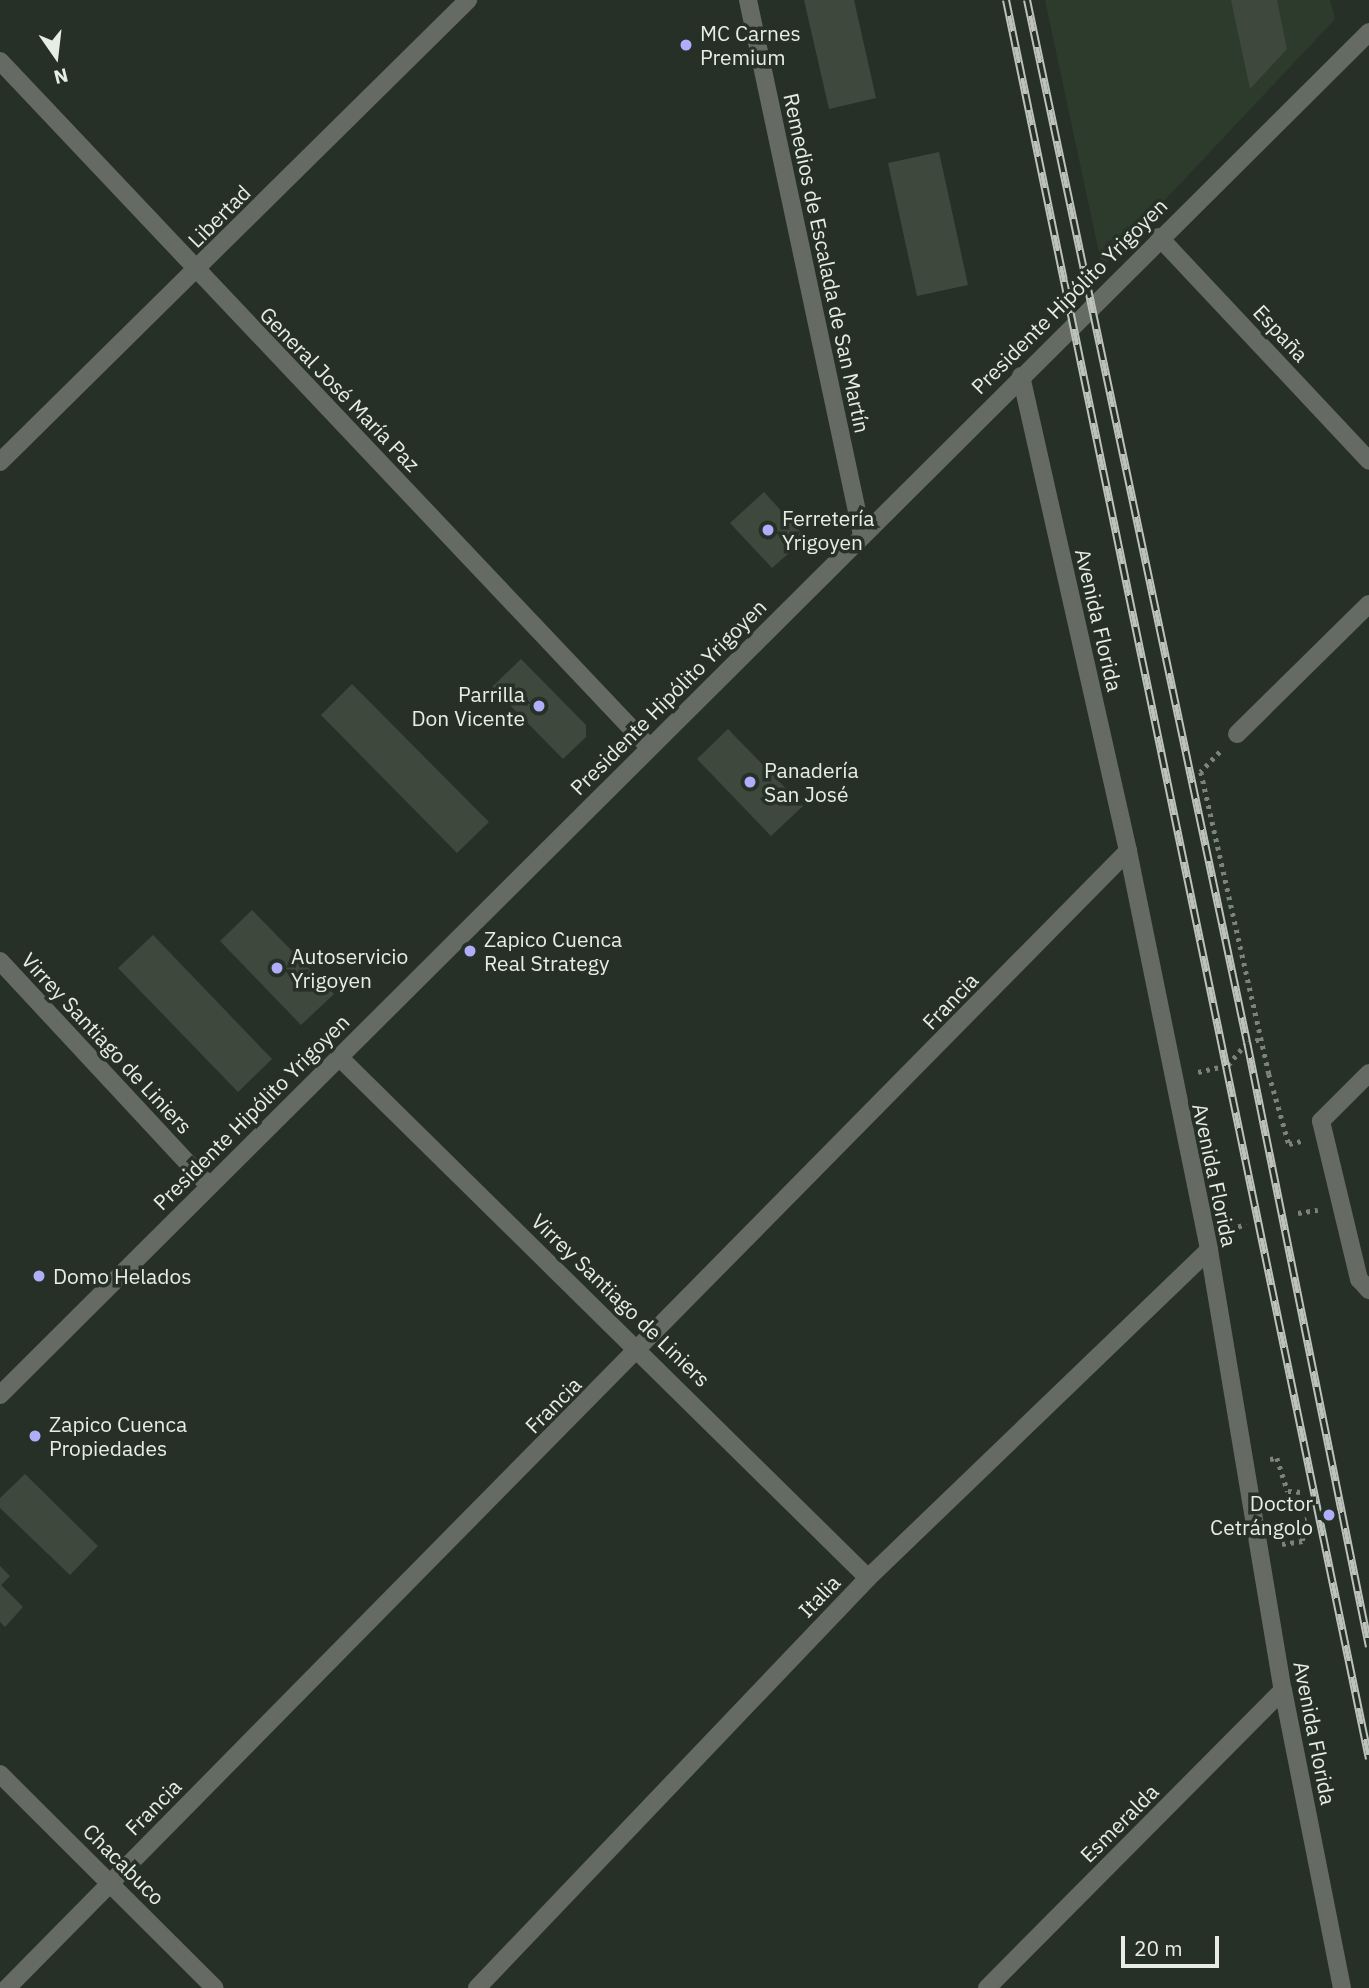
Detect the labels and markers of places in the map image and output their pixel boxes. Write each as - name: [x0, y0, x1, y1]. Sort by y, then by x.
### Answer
- place label: MC Carnes Premium: [700, 20, 801, 70]
- marker: MC Carnes Premium: [678, 37, 694, 53]
- place label: Ferretería Yrigoyen: [782, 505, 875, 555]
- marker: Ferretería Yrigoyen: [760, 522, 776, 538]
- place label: Parrilla Don Vicente: [412, 681, 525, 731]
- marker: Parrilla Don Vicente: [531, 698, 547, 714]
- place label: Panadería San José: [764, 757, 859, 807]
- marker: Panadería San José: [742, 774, 758, 790]
- place label: Zapico Cuenca Real Strategy: [484, 926, 622, 976]
- place label: Autoservicio Yrigoyen: [291, 943, 408, 993]
- marker: Zapico Cuenca Real Strategy: [462, 943, 478, 959]
- marker: Autoservicio Yrigoyen: [269, 960, 285, 976]
- place label: Domo Helados: [53, 1263, 191, 1289]
- marker: Domo Helados: [31, 1268, 47, 1284]
- place label: Zapico Cuenca Propiedades: [49, 1411, 187, 1461]
- marker: Zapico Cuenca Propiedades: [27, 1428, 43, 1444]
- place label: Doctor Cetrángolo: [1210, 1490, 1313, 1540]
- marker: Doctor Cetrángolo: [1319, 1505, 1339, 1525]

